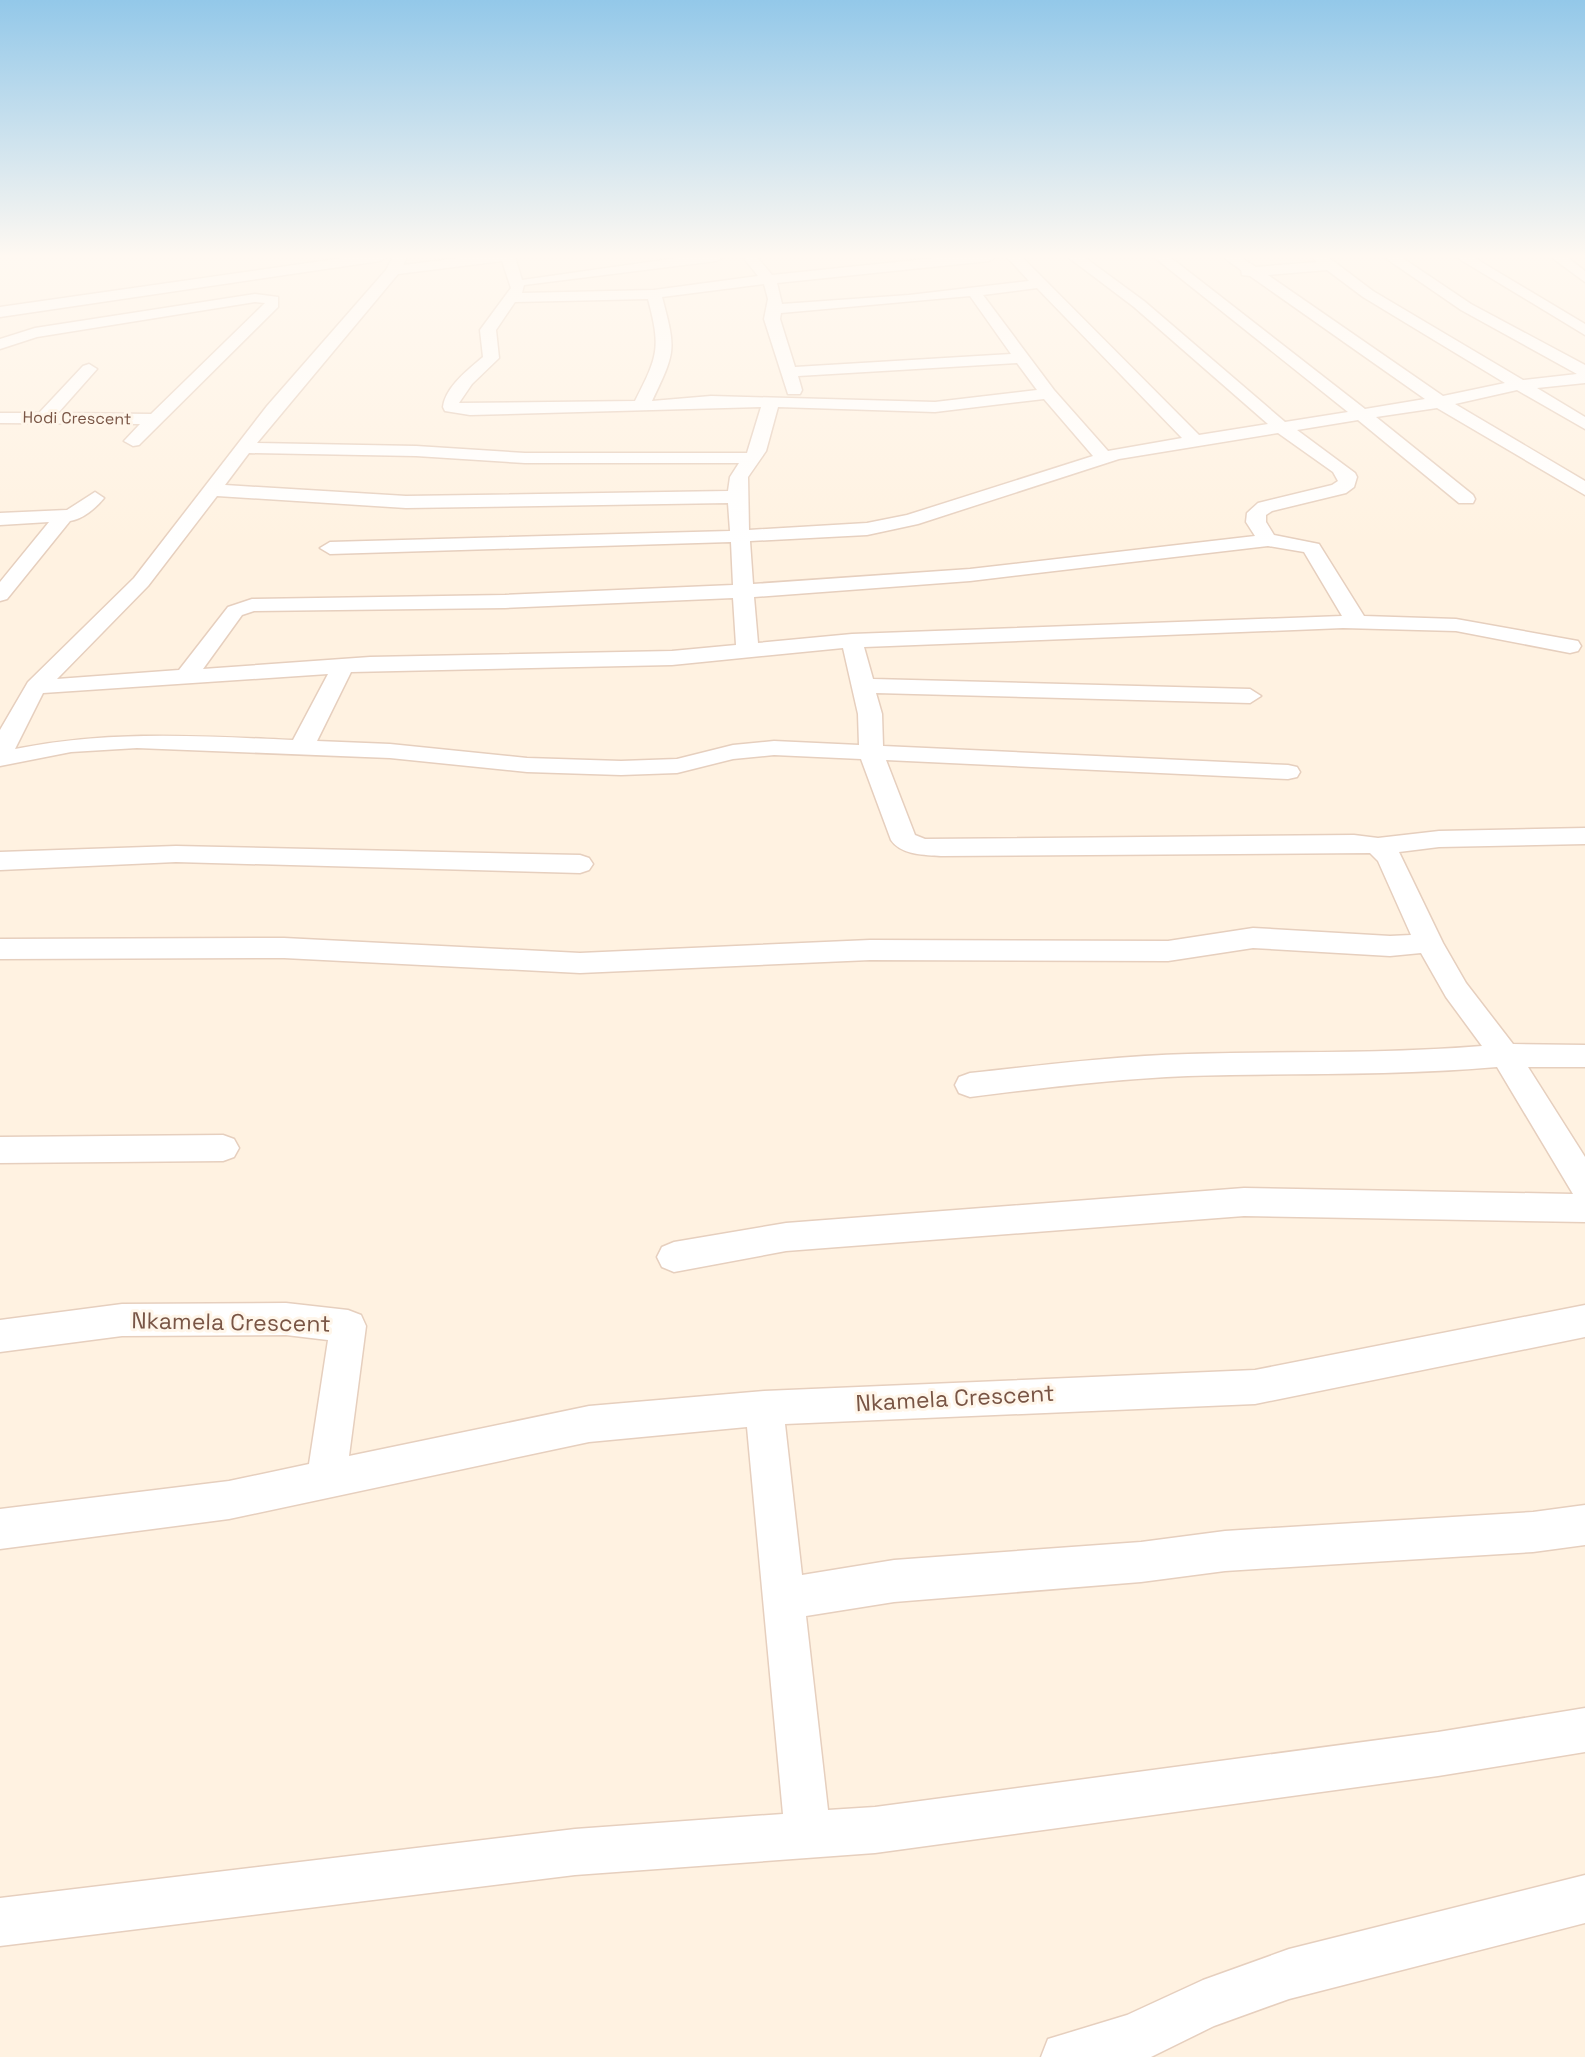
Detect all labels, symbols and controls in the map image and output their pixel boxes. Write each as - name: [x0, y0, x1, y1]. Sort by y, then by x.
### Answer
- street label: Hodi Crescent: [23, 407, 131, 429]
- street label: Nkamela Crescent: [131, 1305, 331, 1339]
- street label: Nkamela Crescent: [855, 1378, 1055, 1418]

